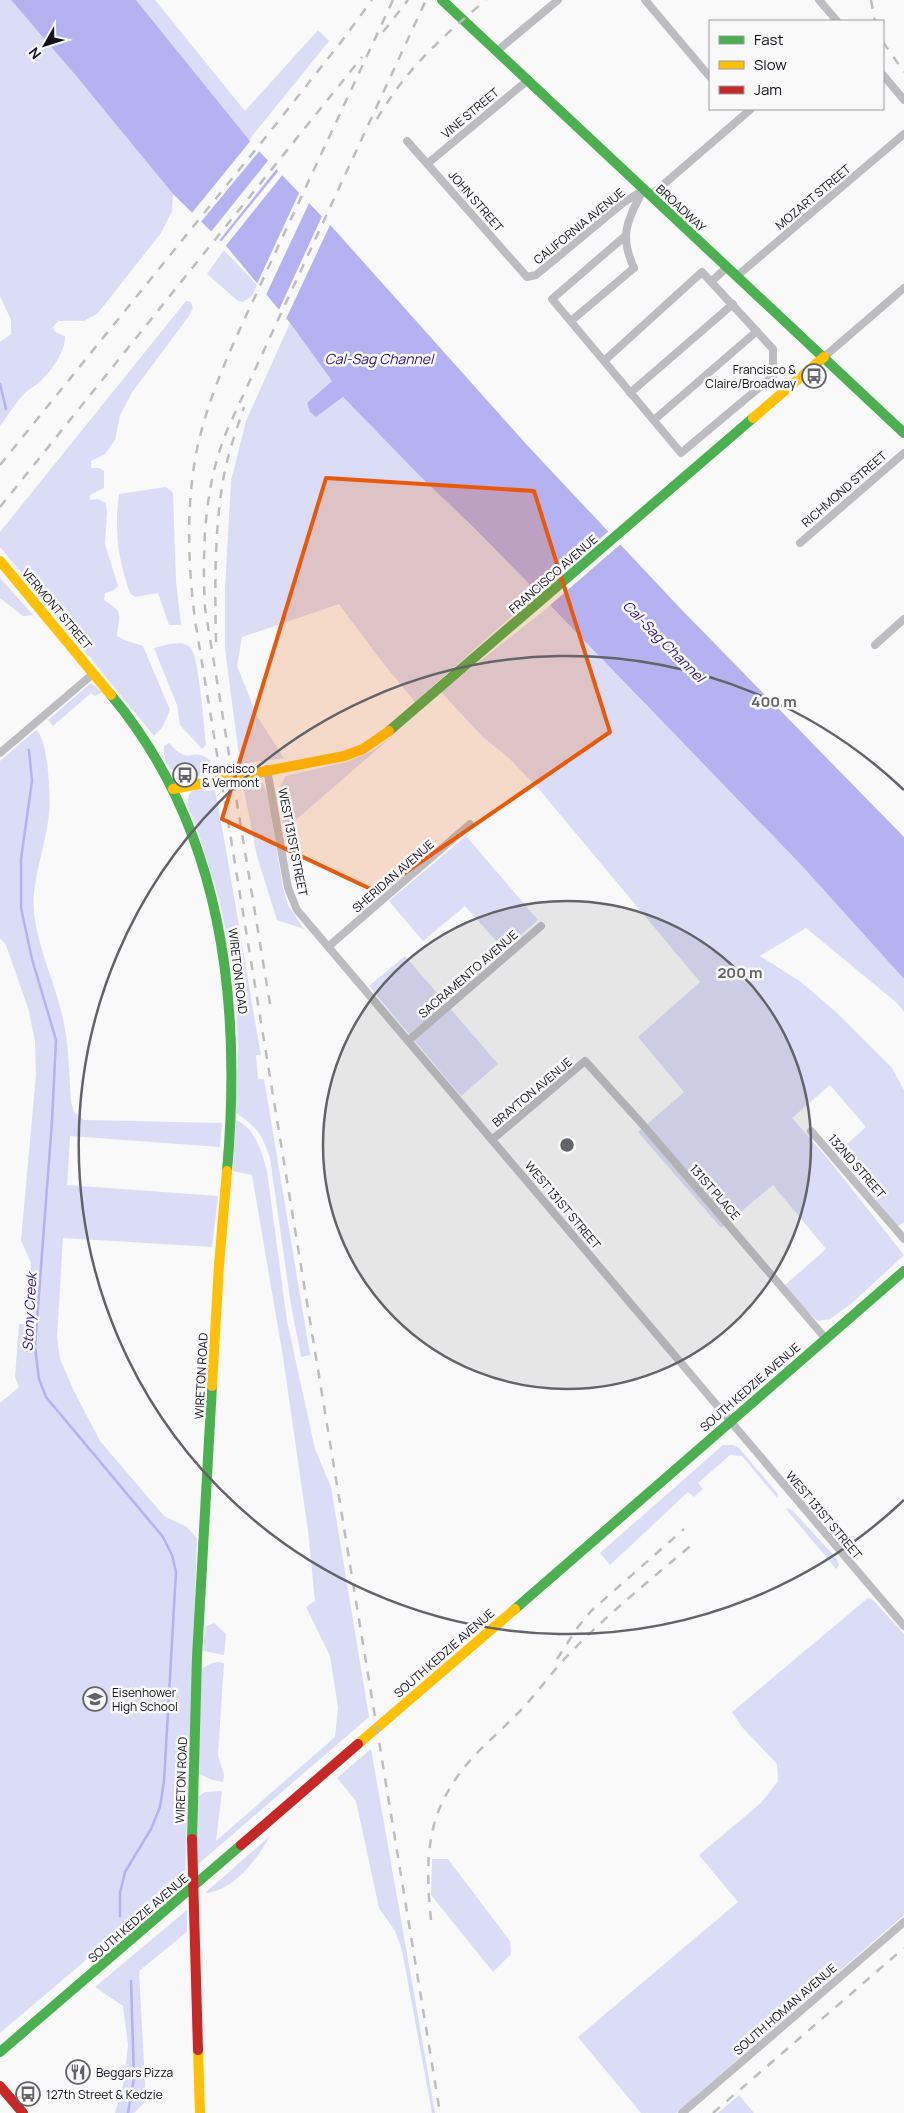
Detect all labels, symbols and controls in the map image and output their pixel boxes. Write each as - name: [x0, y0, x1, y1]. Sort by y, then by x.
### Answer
- north arrow: [20, 20, 70, 70]
- legend: [709, 20, 884, 110]
- text: Fast: [754, 29, 783, 50]
- text: N: [24, 44, 45, 63]
- text: Slow: [754, 54, 787, 75]
- text: Jam: [754, 79, 782, 100]
- street label: VINE STREET: [438, 83, 503, 142]
- street label: MOZART STREET: [772, 160, 855, 234]
- street label: JOHN STREET: [445, 167, 508, 236]
- street label: BROADWAY: [652, 180, 710, 236]
- street label: CALIFORNIA AVENUE: [530, 184, 628, 268]
- water label: Cal-Sag Channel: [325, 349, 435, 368]
- place label: Francisco & Claire/Broadway: [705, 361, 797, 392]
- bus stop icon: Francisco & Claire/Broadway: [801, 363, 827, 389]
- street label: RICHMOND STREET: [798, 447, 891, 531]
- street label: FRANCISCO AVENUE: [505, 531, 601, 617]
- street label: VERMONT STREET: [18, 565, 96, 654]
- water label: Cal-Sag Channel: [619, 596, 710, 687]
- text: 400 m: [751, 691, 797, 712]
- place label: Francisco & Vermont: [202, 760, 259, 791]
- bus stop icon: Francisco & Vermont: [172, 762, 198, 788]
- street label: WEST 131ST STREET: [274, 786, 312, 898]
- street label: SHERIDAN AVENUE: [348, 836, 438, 916]
- street label: SACRAMENTO AVENUE: [415, 926, 521, 1022]
- street label: WIRETON ROAD: [224, 927, 252, 1015]
- text: 200 m: [717, 962, 763, 983]
- street label: BRAYTON AVENUE: [488, 1053, 576, 1131]
- street label: 132ND STREET: [824, 1130, 890, 1202]
- centre of rings: [558, 1136, 576, 1154]
- street label: WEST 131ST STREET: [521, 1157, 605, 1253]
- street label: 131ST PLACE: [686, 1160, 744, 1224]
- water label: Stony Creek: [17, 1270, 41, 1352]
- street label: WIRETON ROAD: [190, 1332, 212, 1420]
- street label: SOUTH KEDZIE AVENUE: [696, 1339, 804, 1435]
- street label: WEST 131ST STREET: [782, 1467, 866, 1563]
- street label: SOUTH KEDZIE AVENUE: [390, 1605, 498, 1701]
- place label: Eisenhower High School: [112, 1684, 178, 1715]
- school or university icon: Eisenhower High School: [82, 1686, 108, 1712]
- street label: WIRETON ROAD: [171, 1736, 191, 1824]
- street label: SOUTH KEDZIE AVENUE: [84, 1870, 192, 1966]
- street label: SOUTH HOMAN AVENUE: [730, 1959, 840, 2059]
- restaurant icon: Beggars Pizza: [65, 2059, 91, 2085]
- place label: Beggars Pizza: [96, 2064, 173, 2081]
- bus stop icon: 127th Street & Kedzie: [15, 2081, 41, 2107]
- place label: 127th Street & Kedzie: [46, 2086, 163, 2103]

